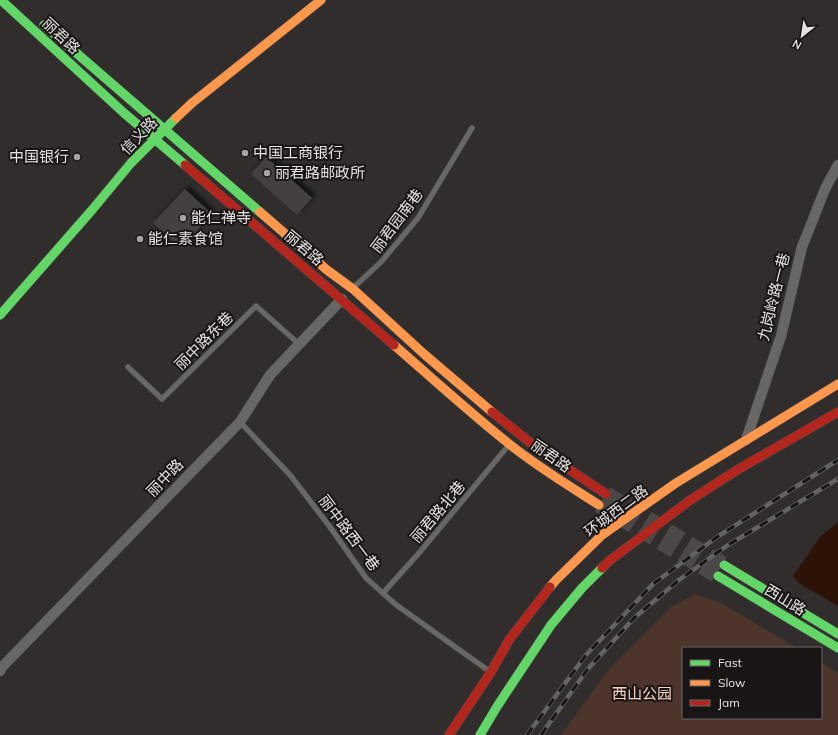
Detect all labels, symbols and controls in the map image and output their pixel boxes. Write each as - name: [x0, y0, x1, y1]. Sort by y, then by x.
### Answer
- street label: 丽君路: [38, 13, 84, 58]
- north arrow: [782, 16, 822, 56]
- text: N: [790, 37, 804, 53]
- street label: 信义路: [116, 113, 161, 158]
- place label: 中国工商银行: [253, 143, 343, 162]
- place label: 中国银行: [9, 147, 69, 166]
- marker: 中国工商银行: [240, 148, 250, 158]
- marker: 中国银行: [72, 152, 82, 162]
- place label: 丽君路邮政所: [275, 163, 365, 182]
- marker: 丽君路邮政所: [262, 168, 272, 178]
- street label: 丽君园南巷: [366, 185, 427, 256]
- place label: 能仁禅寺: [191, 208, 251, 227]
- marker: 能仁禅寺: [178, 213, 188, 223]
- street label: 丽君路: [281, 226, 328, 269]
- place label: 能仁素食馆: [148, 229, 223, 248]
- marker: 能仁素食馆: [135, 234, 145, 244]
- street label: 九岗岭路一巷: [753, 251, 794, 343]
- street label: 丽中路东巷: [170, 307, 237, 374]
- street label: 丽君路: [527, 435, 575, 476]
- street label: 丽中路: [142, 455, 187, 500]
- street label: 丽君路北巷: [406, 477, 469, 547]
- street label: 环城西二路: [580, 480, 651, 541]
- street label: 丽中路西一巷: [315, 491, 384, 574]
- street label: 西山路: [761, 580, 809, 619]
- legend: [682, 647, 822, 719]
- text: Fast: [718, 655, 742, 670]
- text: Slow: [718, 675, 746, 690]
- park label: 西山公园: [612, 684, 672, 703]
- text: Jam: [718, 695, 740, 710]

